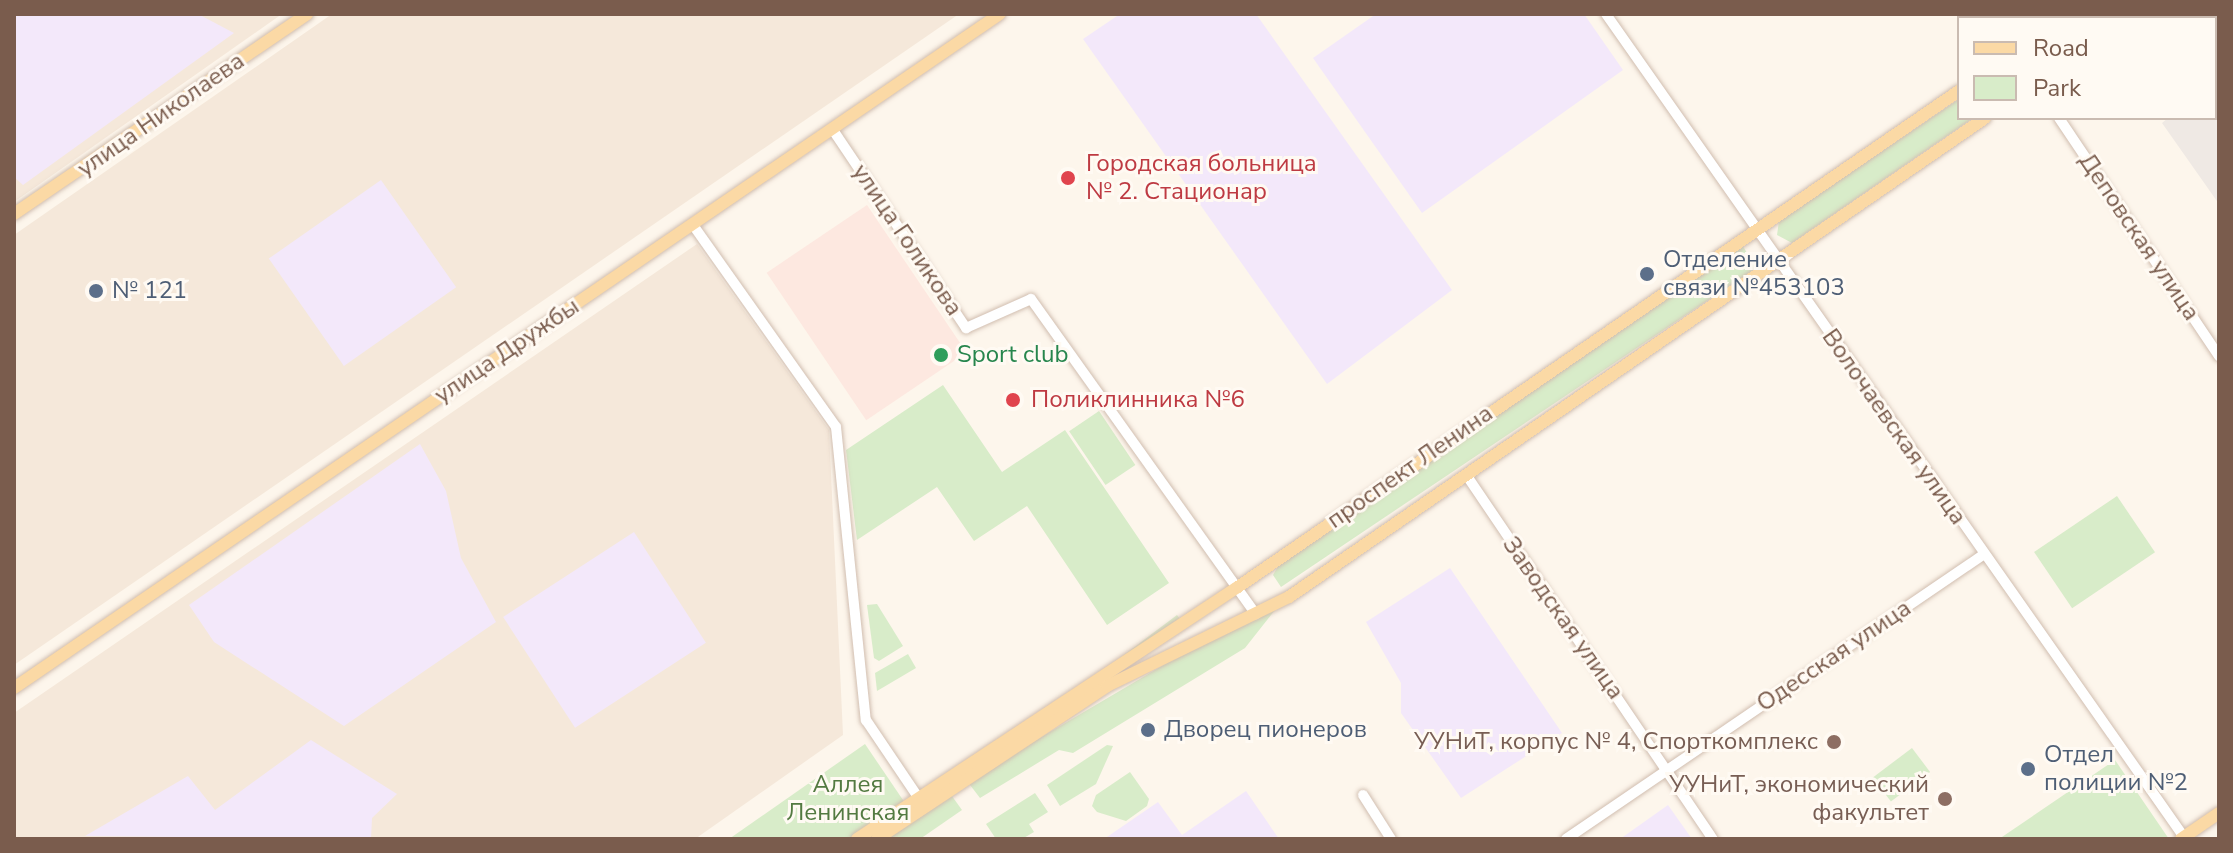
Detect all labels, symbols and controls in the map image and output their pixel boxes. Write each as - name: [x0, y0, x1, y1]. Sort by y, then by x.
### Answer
- legend: [1957, 16, 2217, 120]
- text: Road: [2033, 32, 2089, 64]
- street label: улица Николаева: [72, 47, 250, 183]
- text: Park: [2033, 72, 2081, 104]
- street label: Деповская улица: [2072, 148, 2206, 326]
- place label: Городская больница № 2. Стационар: [1086, 150, 1317, 206]
- street label: улица Голикова: [846, 159, 968, 321]
- marker: Городская больница № 2. Стационар: [1057, 167, 1079, 189]
- place label: Отделение связи №453103: [1663, 246, 1845, 302]
- marker: Отделение связи №453103: [1638, 265, 1656, 283]
- place label: № 121: [112, 277, 187, 305]
- marker: № 121: [87, 282, 105, 300]
- street label: улица Дружбы: [429, 292, 585, 410]
- street label: Волочаевская улица: [1816, 324, 1972, 530]
- place label: Sport club: [957, 341, 1069, 369]
- marker: Sport club: [932, 346, 950, 364]
- place label: Поликлинника №6: [1031, 386, 1245, 414]
- marker: Поликлинника №6: [1002, 389, 1024, 411]
- street label: проспект Ленина: [1322, 399, 1498, 535]
- street label: Заводская улица: [1496, 531, 1630, 705]
- street label: Одесская улица: [1751, 594, 1917, 718]
- place label: Дворец пионеров: [1164, 716, 1367, 744]
- marker: Дворец пионеров: [1139, 721, 1157, 739]
- place label: УУНиТ, корпус № 4, Спорткомплекс: [1414, 728, 1818, 756]
- marker: УУНиТ, корпус № 4, Спорткомплекс: [1825, 733, 1843, 751]
- place label: Отдел полиции №2: [2044, 741, 2188, 797]
- marker: Отдел полиции №2: [2019, 760, 2037, 778]
- park label: Аллея Ленинская: [787, 771, 909, 827]
- place label: УУНиТ, экономический факультет: [1669, 771, 1929, 827]
- marker: УУНиТ, экономический факультет: [1936, 790, 1954, 808]

